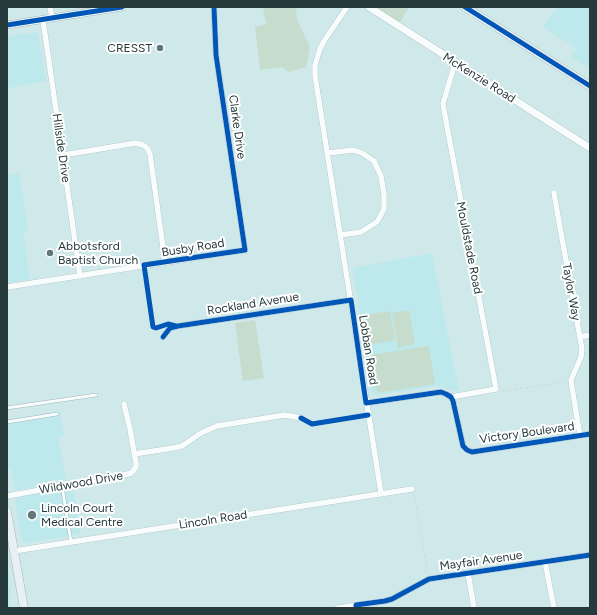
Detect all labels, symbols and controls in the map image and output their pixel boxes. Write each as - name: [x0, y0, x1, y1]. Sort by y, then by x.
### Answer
- place label: CRESST: [107, 41, 152, 55]
- marker: CRESST: [155, 43, 165, 53]
- street label: McKenzie Road: [440, 50, 518, 106]
- street label: Clarke Drive: [225, 94, 249, 160]
- street label: Hillside Drive: [49, 112, 73, 184]
- street label: Mouldstade Road: [453, 201, 485, 295]
- street label: Busby Road: [161, 236, 225, 260]
- place label: Abbotsford Baptist Church: [58, 239, 138, 267]
- marker: Abbotsford Baptist Church: [45, 248, 55, 258]
- street label: Taylor Way: [559, 262, 583, 322]
- street label: Rockland Avenue: [206, 290, 300, 318]
- street label: Lobban Road: [355, 314, 381, 386]
- street label: Victory Boulevard: [479, 419, 575, 447]
- street label: Wildwood Drive: [38, 469, 124, 497]
- place label: Lincoln Court Medical Centre: [41, 501, 123, 529]
- street label: Lincoln Road: [178, 507, 248, 533]
- marker: Lincoln Court Medical Centre: [26, 509, 38, 521]
- street label: Mayfair Avenue: [439, 548, 523, 574]

